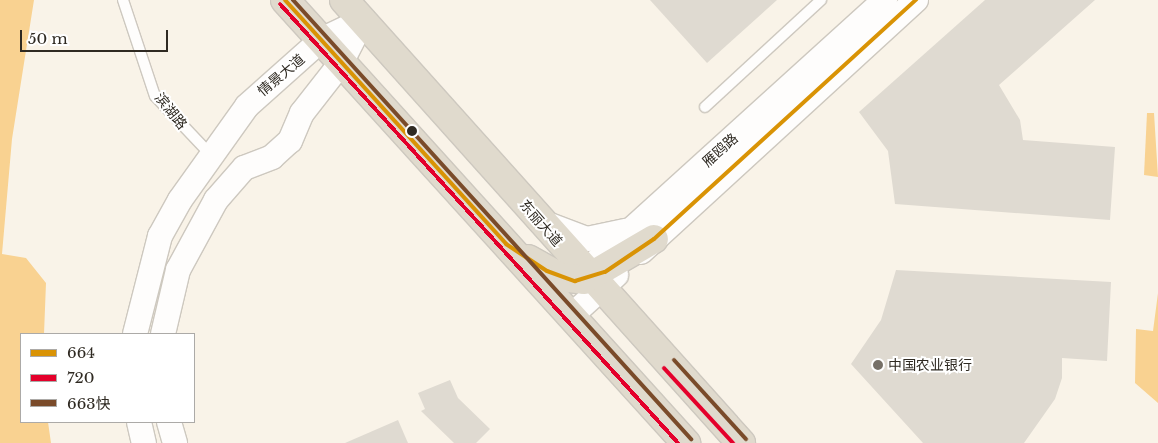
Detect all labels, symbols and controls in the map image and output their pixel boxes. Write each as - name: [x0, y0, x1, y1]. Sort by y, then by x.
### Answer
- scale bar: [22, 20, 170, 52]
- text: 50 m: [28, 29, 68, 48]
- street label: 情景大道: [254, 51, 308, 99]
- street label: 滨湖路: [151, 89, 191, 133]
- unlabelled marker: [407, 126, 417, 136]
- street label: 雁鸥路: [699, 130, 741, 170]
- street label: 东丽大道: [516, 196, 566, 250]
- legend: [20, 333, 195, 423]
- text: 664: [67, 343, 95, 362]
- place label: 中国农业银行: [888, 357, 972, 373]
- marker: 中国农业银行: [872, 359, 884, 371]
- text: 720: [67, 368, 94, 387]
- text: 663快: [67, 394, 111, 413]

